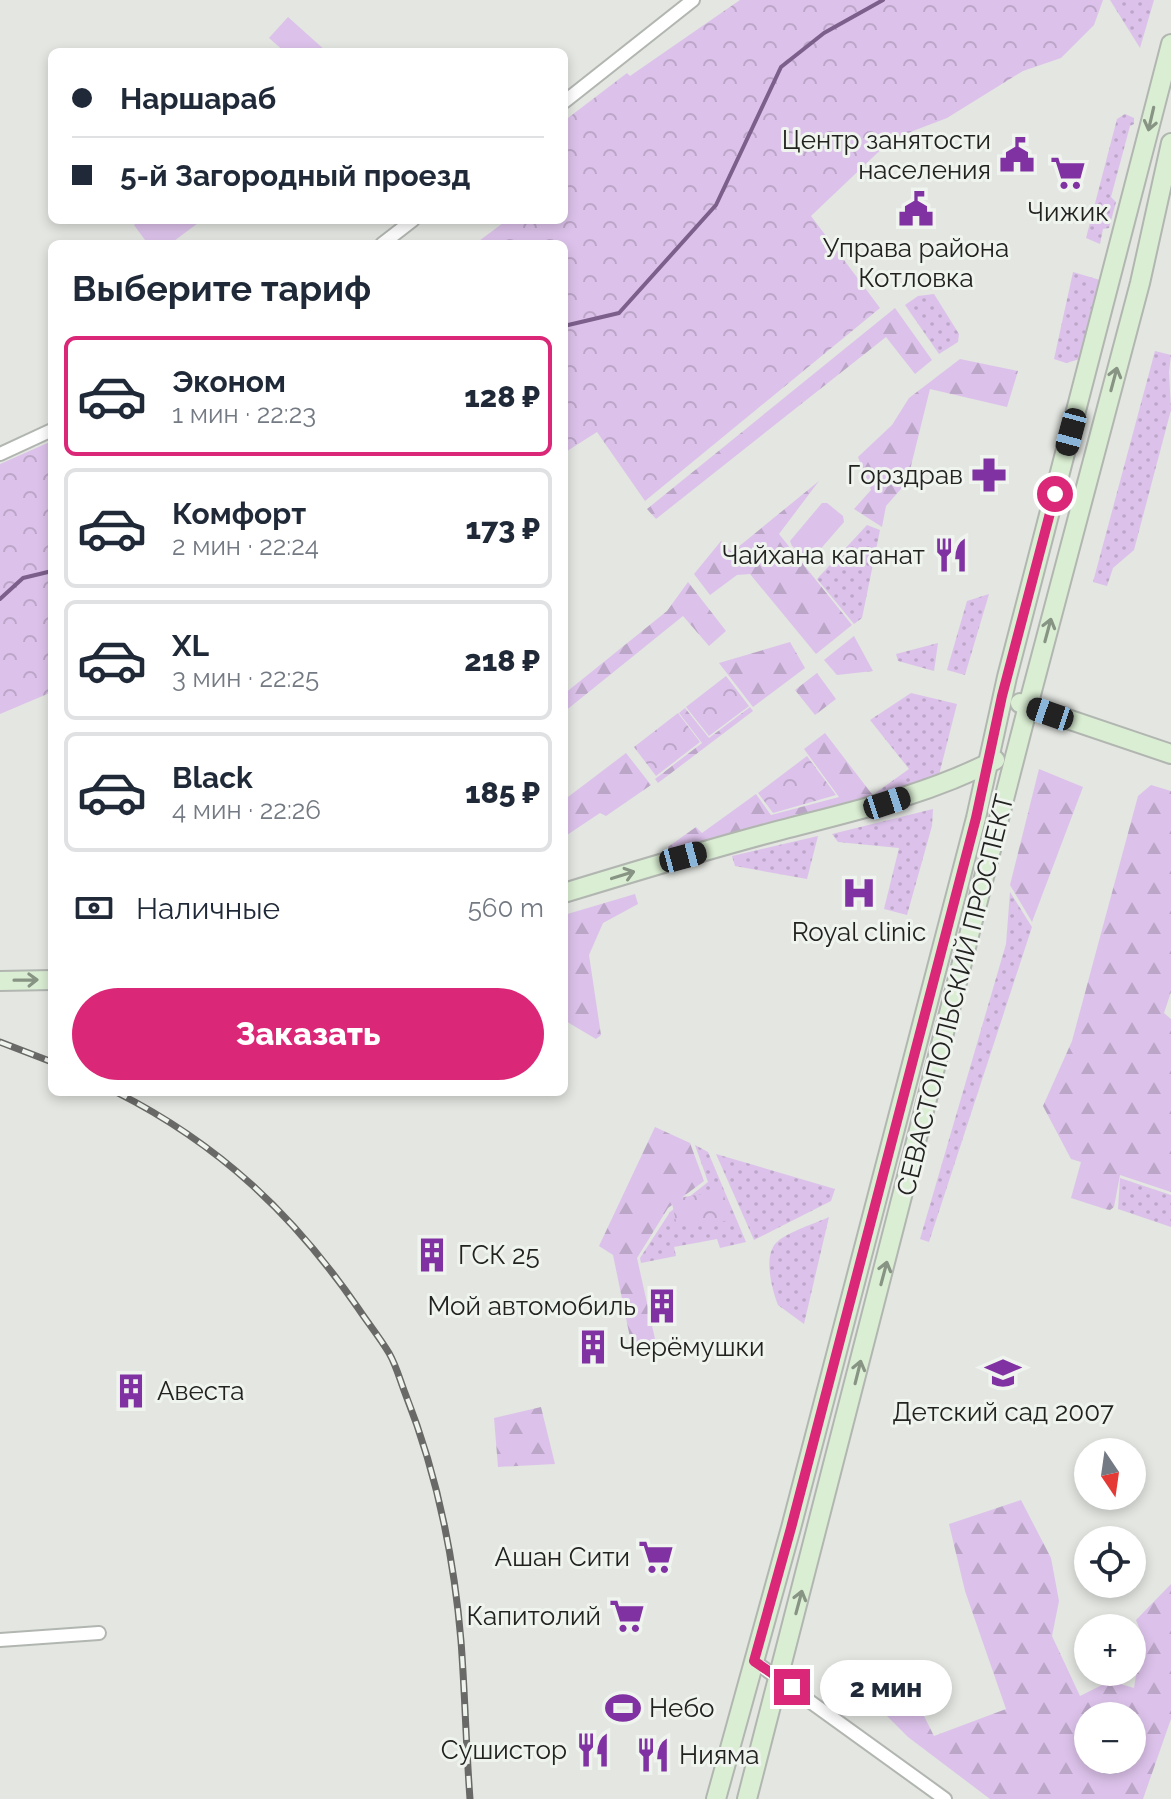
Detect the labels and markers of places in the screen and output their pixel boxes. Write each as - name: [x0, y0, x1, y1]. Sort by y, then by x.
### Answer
- place label: Центр занятости населения: [782, 125, 991, 185]
- public building icon: Центр занятости населения: [998, 136, 1036, 174]
- supermarket icon: Чижик: [1049, 154, 1087, 192]
- public building icon: Управа района Котловка: [897, 190, 935, 228]
- place label: Чижик: [1027, 197, 1109, 227]
- place label: Управа района Котловка: [823, 233, 1009, 293]
- pharmacy icon: Горздрав: [970, 456, 1008, 494]
- place label: Горздрав: [847, 460, 963, 490]
- restaurant icon: Чайхана каганат: [932, 536, 970, 574]
- place label: Чайхана каганат: [722, 540, 925, 570]
- hospital icon: Royal clinic: [840, 874, 878, 912]
- place label: Royal clinic: [792, 917, 926, 947]
- building icon: ГСК 25: [413, 1236, 451, 1274]
- place label: ГСК 25: [458, 1240, 540, 1270]
- building icon: Мой автомобиль: [643, 1287, 681, 1325]
- place label: Мой автомобиль: [428, 1291, 636, 1321]
- building icon: Черёмушки: [574, 1328, 612, 1366]
- place label: Черёмушки: [619, 1332, 764, 1362]
- school or university icon: Детский сад 2007: [984, 1354, 1022, 1392]
- building icon: Авеста: [112, 1372, 150, 1410]
- place label: Авеста: [157, 1376, 245, 1406]
- place label: Детский сад 2007: [892, 1397, 1114, 1427]
- supermarket icon: Ашан Сити: [637, 1538, 675, 1576]
- place label: Ашан Сити: [495, 1542, 630, 1572]
- supermarket icon: Капитолий: [608, 1597, 646, 1635]
- place label: Капитолий: [467, 1601, 601, 1631]
- sports icon: Небо: [604, 1689, 642, 1727]
- place label: Небо: [649, 1693, 715, 1723]
- restaurant icon: Сушистор: [574, 1731, 612, 1769]
- place label: Сушистор: [441, 1735, 567, 1765]
- restaurant icon: Нияма: [634, 1736, 672, 1774]
- place label: Нияма: [679, 1740, 760, 1770]

